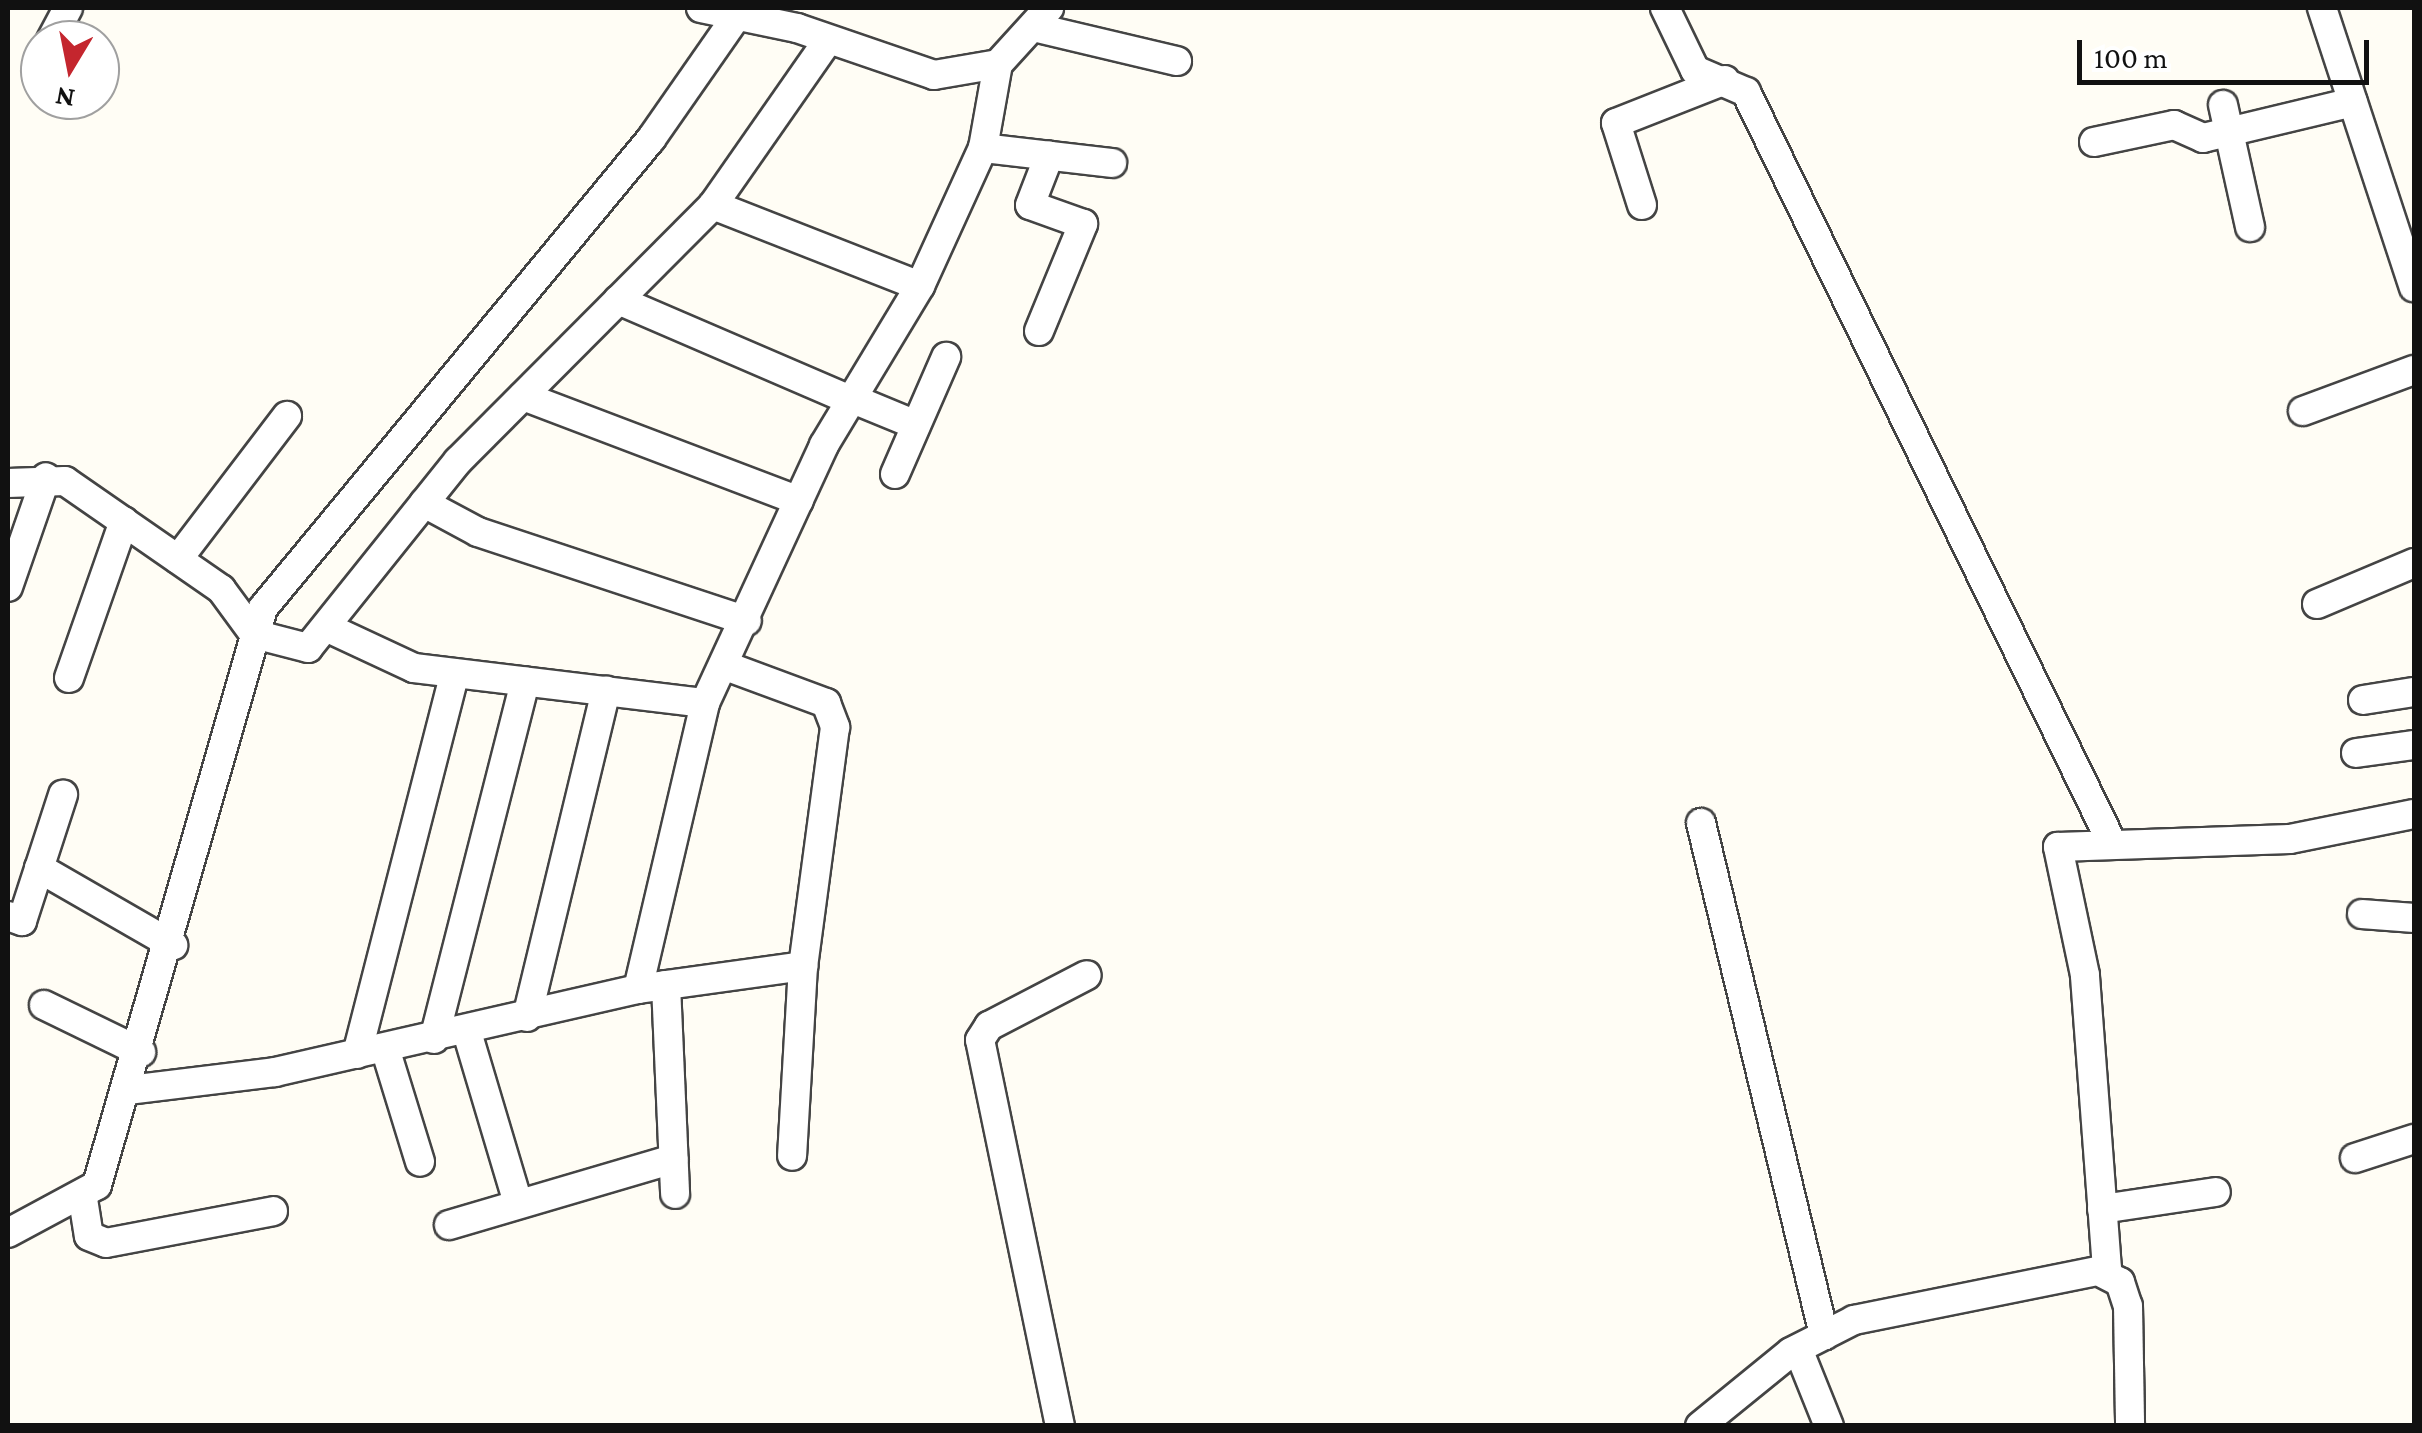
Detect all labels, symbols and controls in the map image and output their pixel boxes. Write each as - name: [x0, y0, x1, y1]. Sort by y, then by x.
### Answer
- north arrow: [20, 20, 120, 120]
- scale bar: [2082, 20, 2374, 82]
- text: 100 m: [2094, 41, 2168, 74]
- text: N: [53, 81, 77, 115]

